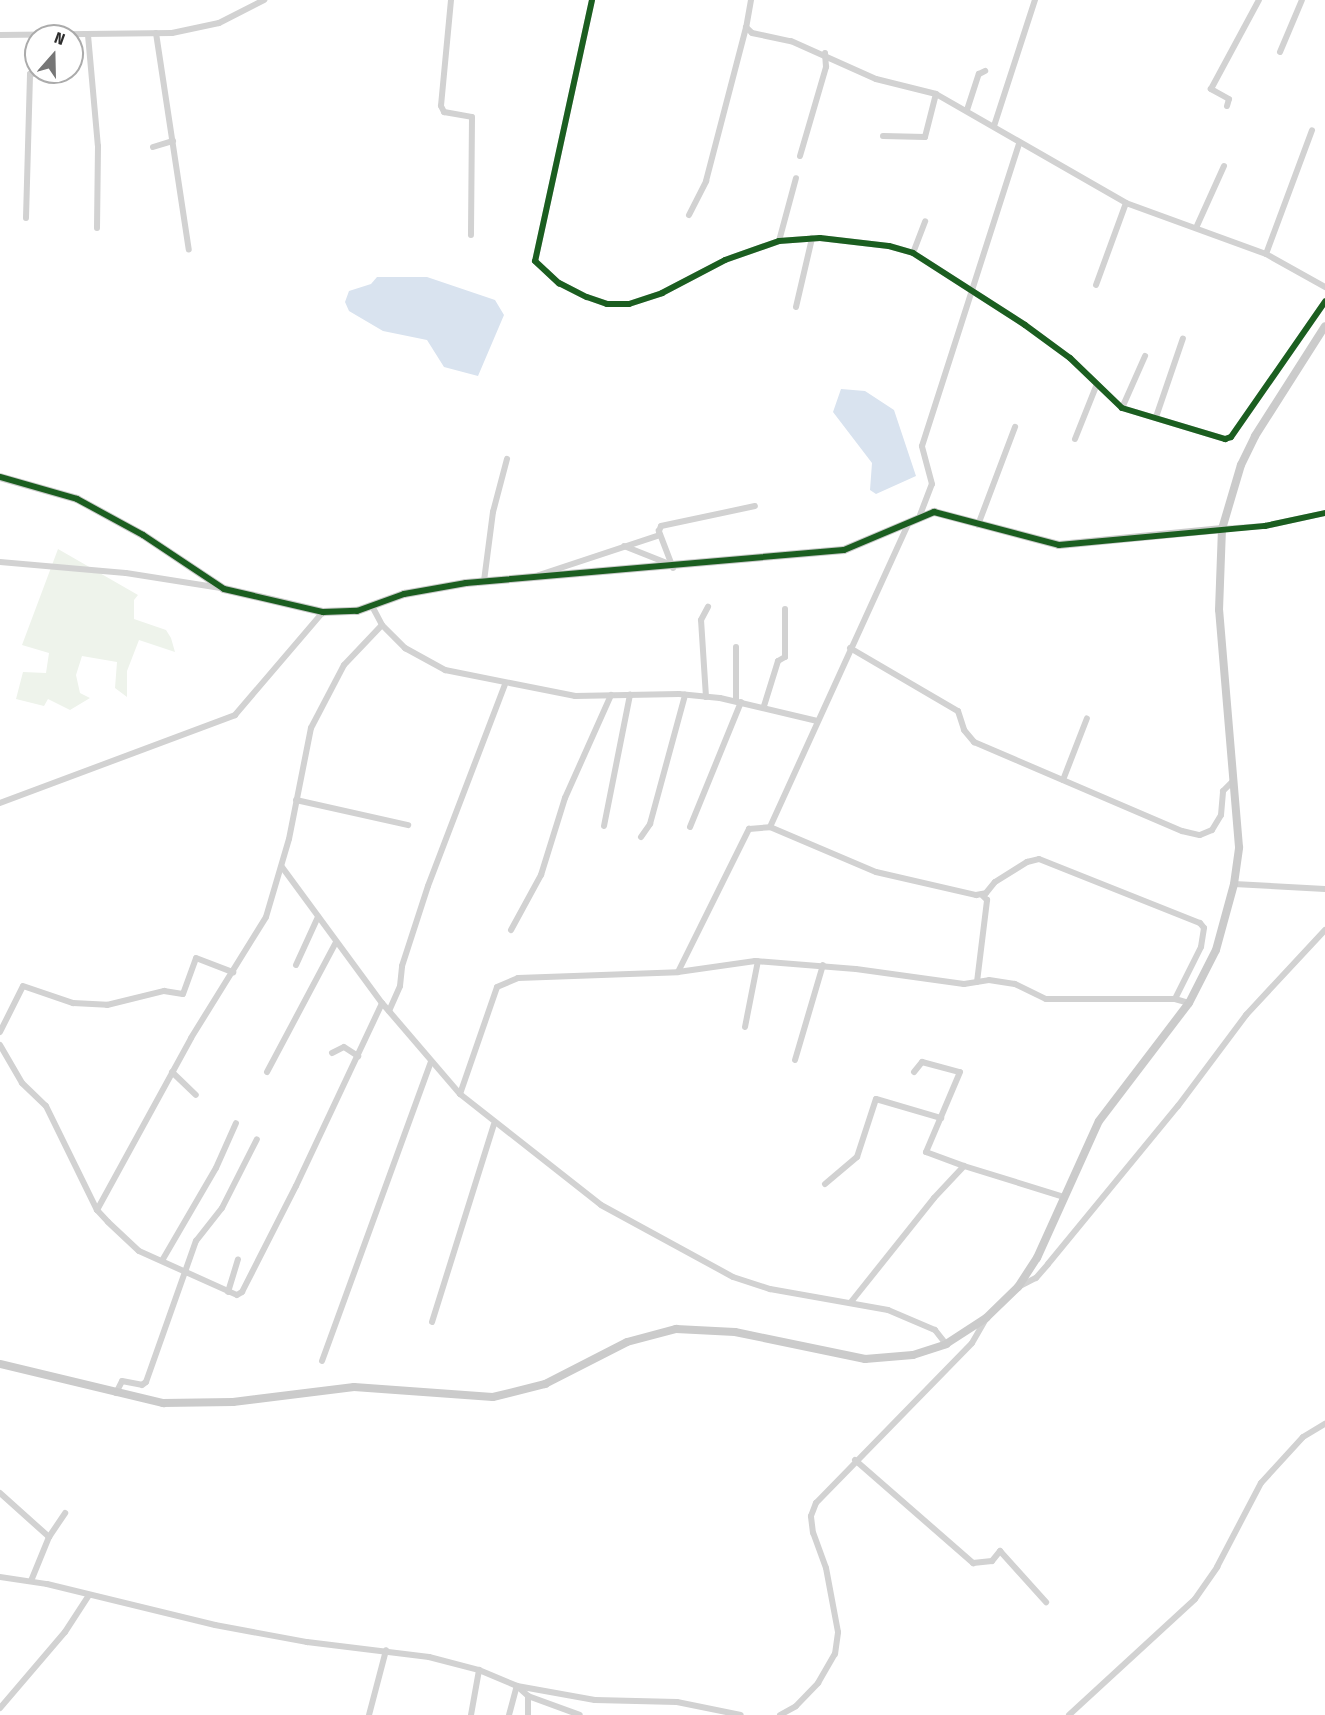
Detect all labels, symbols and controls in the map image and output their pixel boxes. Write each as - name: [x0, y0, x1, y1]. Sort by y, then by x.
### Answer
- north arrow: [24, 24, 84, 84]
- text: N: [52, 28, 67, 49]

